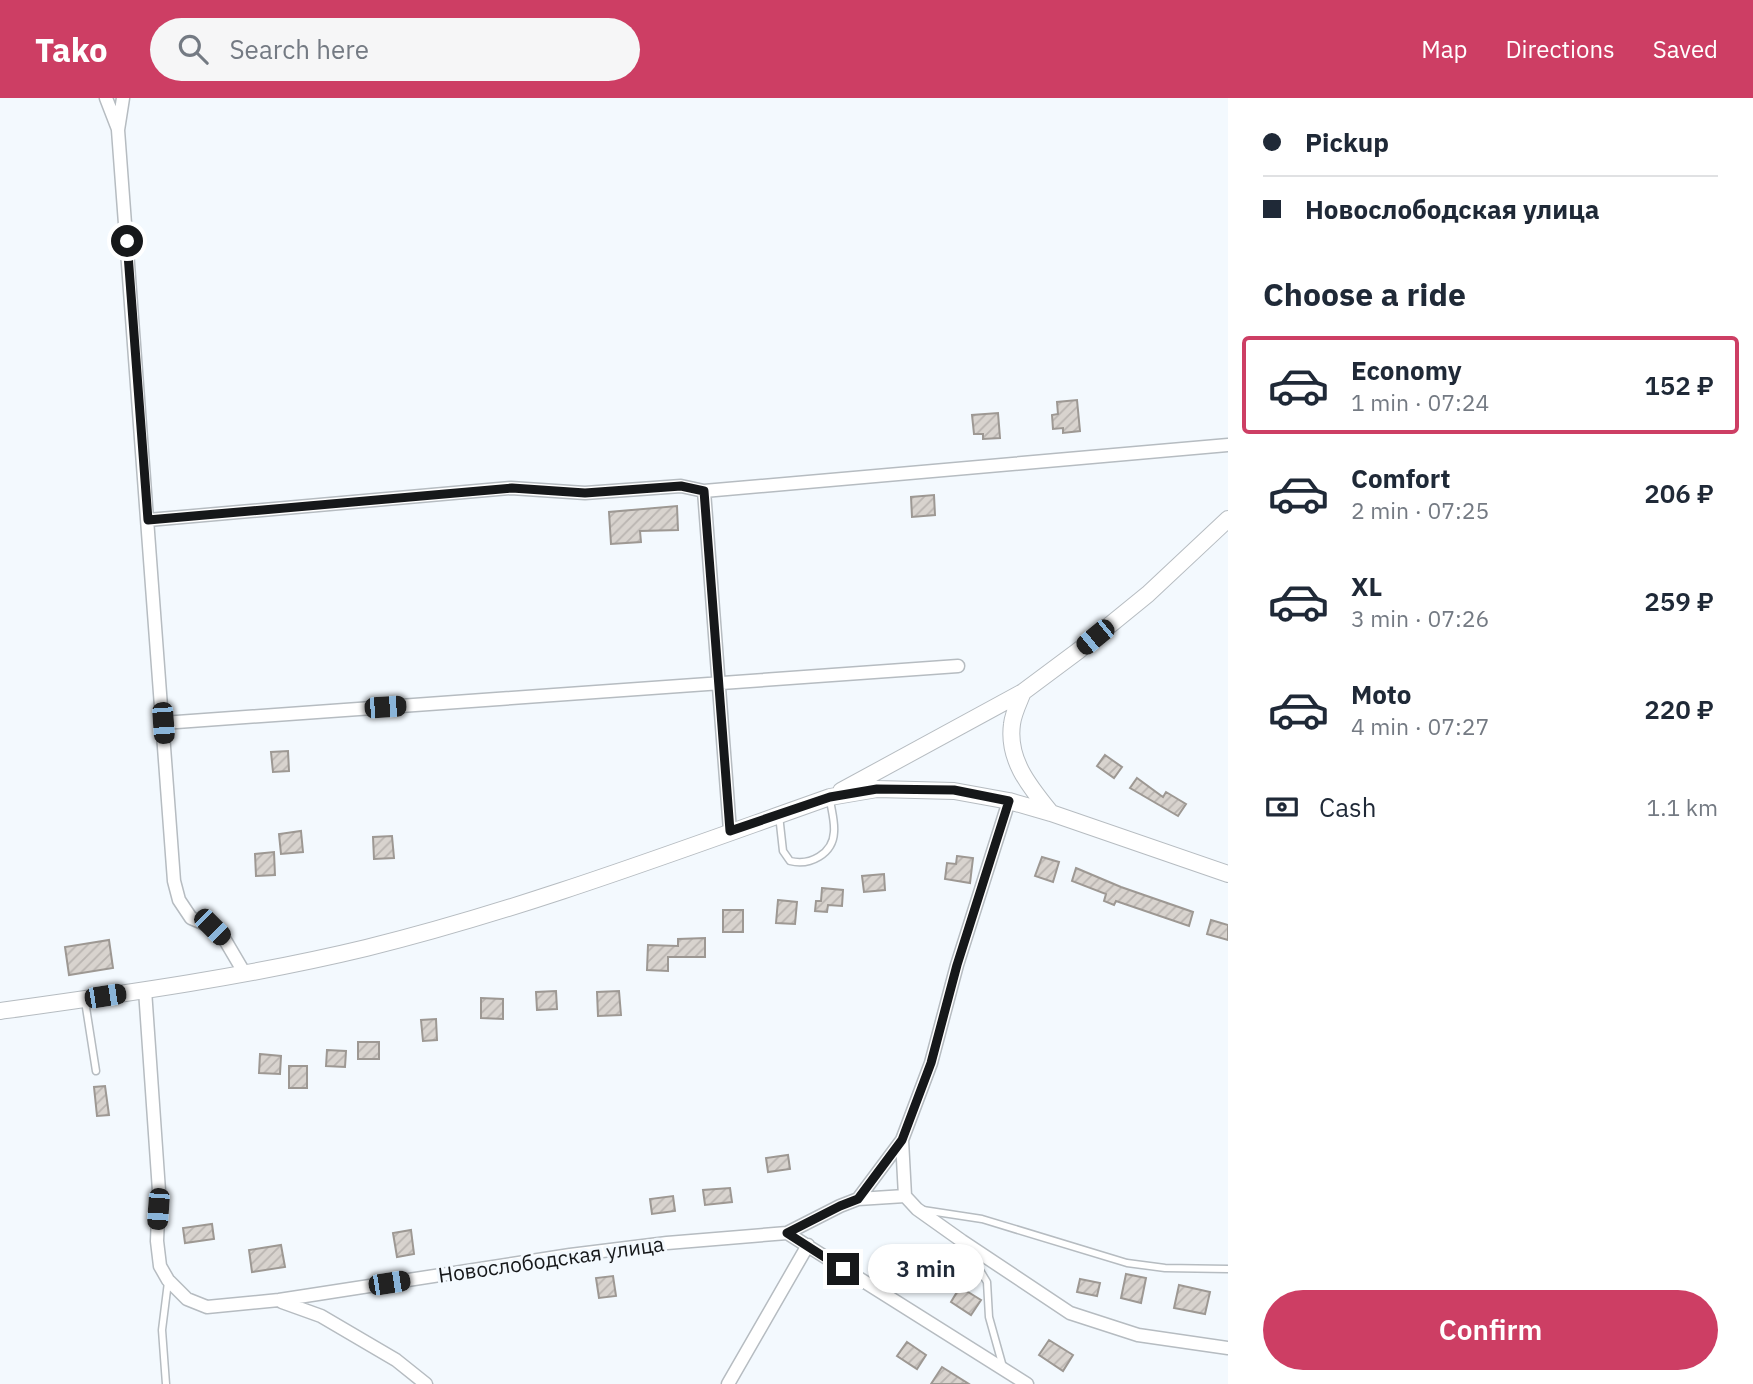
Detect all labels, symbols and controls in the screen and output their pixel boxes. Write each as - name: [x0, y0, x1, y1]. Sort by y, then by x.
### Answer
- search box: [150, 18, 640, 81]
- text: Tako: [35, 28, 108, 71]
- icon: search: [174, 30, 212, 68]
- text: Search here: [230, 32, 369, 66]
- text: Map: [1421, 33, 1467, 65]
- text: Directions: [1505, 33, 1615, 65]
- text: Saved: [1653, 33, 1718, 65]
- text: Pickup: [1305, 125, 1389, 159]
- text: Новослободская улица: [1305, 192, 1599, 226]
- route start: [111, 225, 143, 257]
- text: Choose a ride: [1263, 273, 1466, 315]
- text: Economy: [1351, 353, 1462, 387]
- icon: car: [1267, 354, 1330, 417]
- text: 152 ₽: [1644, 368, 1714, 402]
- text: 1 min · 07:24: [1351, 387, 1489, 417]
- text: Comfort: [1351, 461, 1450, 495]
- icon: car: [1267, 462, 1330, 525]
- text: 206 ₽: [1644, 476, 1714, 510]
- text: 2 min · 07:25: [1351, 495, 1489, 525]
- text: XL: [1351, 569, 1382, 603]
- icon: car: [1267, 570, 1330, 633]
- text: 259 ₽: [1644, 584, 1714, 618]
- text: 3 min · 07:26: [1351, 603, 1489, 633]
- car: [1073, 616, 1118, 658]
- text: Moto: [1351, 677, 1411, 711]
- icon: car: [1267, 678, 1330, 741]
- text: 220 ₽: [1644, 692, 1714, 726]
- car: [364, 695, 407, 719]
- car: [152, 701, 175, 745]
- text: 4 min · 07:27: [1351, 711, 1489, 741]
- icon: cash: [1263, 788, 1301, 826]
- text: Cash: [1319, 790, 1376, 824]
- text: 1.1 km: [1647, 792, 1718, 822]
- car: [190, 905, 235, 949]
- car: [83, 982, 128, 1010]
- car: [147, 1187, 170, 1231]
- street label: Новослободская улица: [436, 1229, 666, 1289]
- callout: 3 min: [868, 1244, 983, 1294]
- route end: [827, 1253, 859, 1285]
- text: 3 min: [896, 1253, 956, 1283]
- car: [367, 1269, 412, 1297]
- button: Confirm: [1263, 1290, 1718, 1370]

